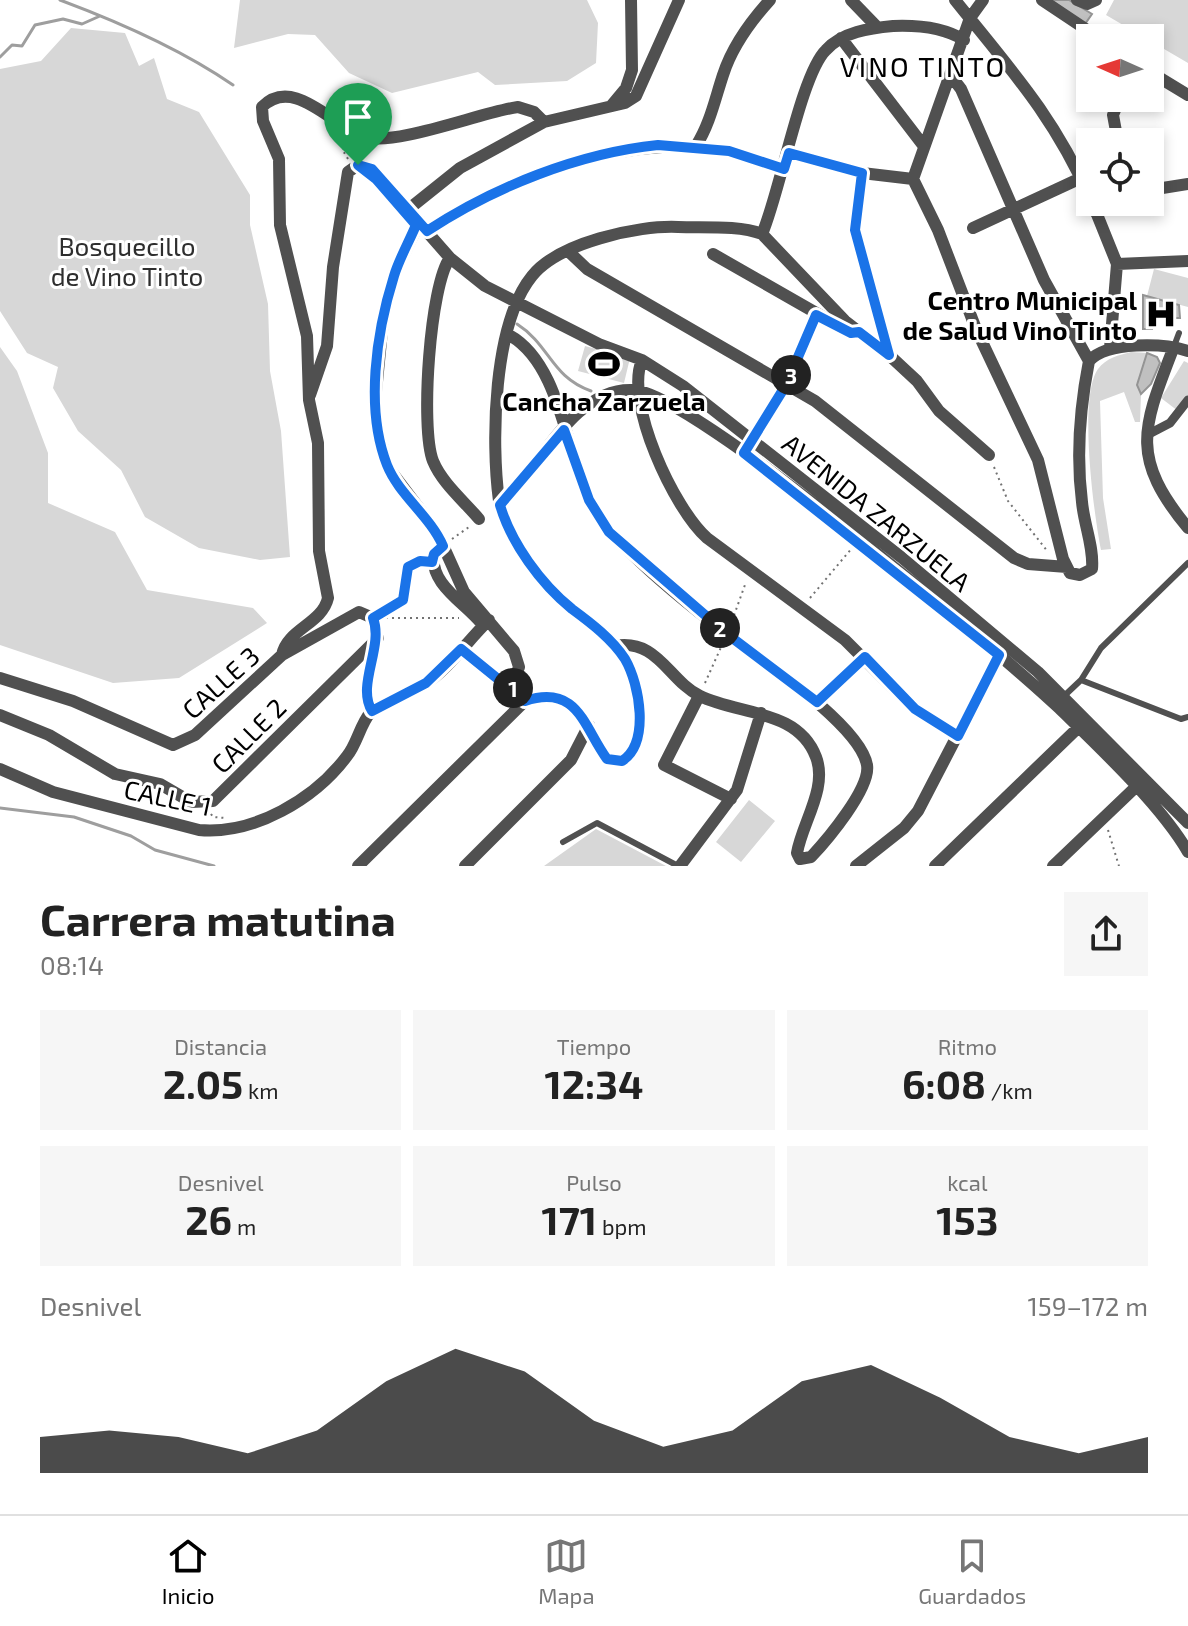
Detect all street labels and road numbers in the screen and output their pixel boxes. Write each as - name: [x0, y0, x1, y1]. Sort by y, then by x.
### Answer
- street label: AVENIDA ZARZUELA: [777, 427, 977, 597]
- street label: CALLE 3: [175, 640, 265, 724]
- street label: CALLE 2: [204, 691, 292, 779]
- street label: CALLE 1: [122, 773, 214, 821]

